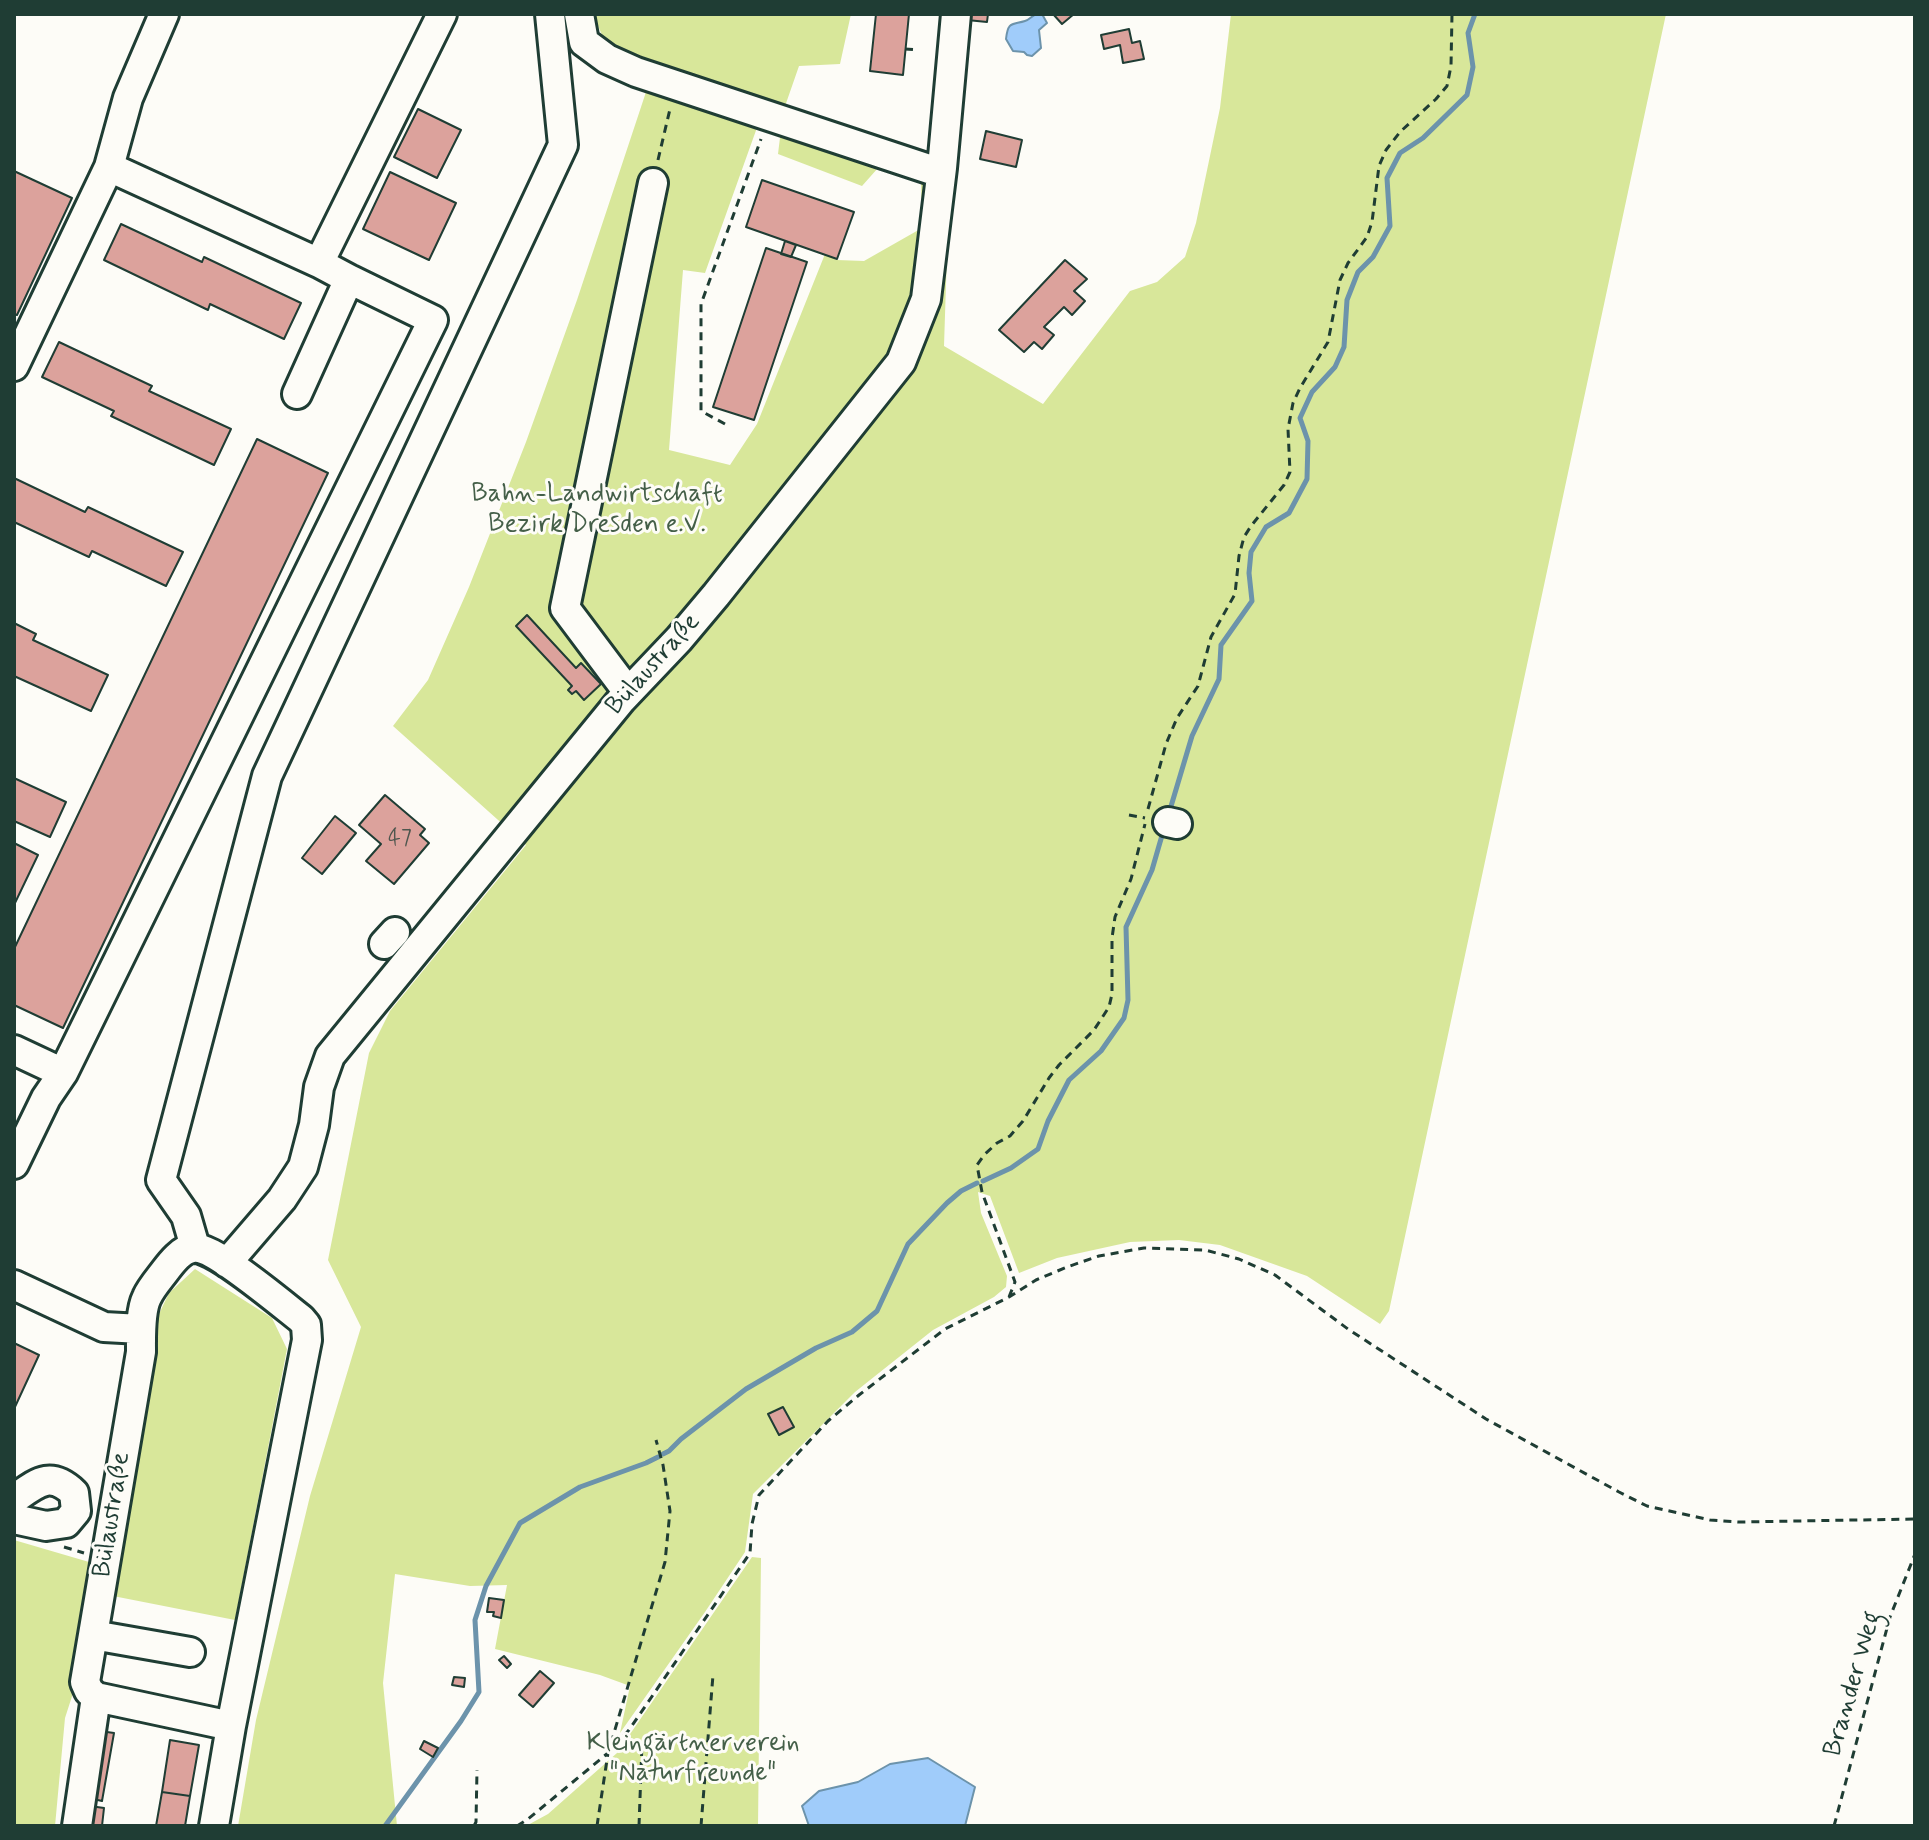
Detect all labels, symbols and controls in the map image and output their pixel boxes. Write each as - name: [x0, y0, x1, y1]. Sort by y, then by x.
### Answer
- park label: Bahn-Landwirtschaft Bezirk Dresden e.V.: [471, 480, 723, 542]
- street label: Bülaustraße: [600, 608, 708, 722]
- house number: 47: [388, 826, 412, 852]
- street label: Bülaustraße: [88, 1450, 138, 1580]
- street label: Brander Weg: [1818, 1608, 1890, 1760]
- park label: Kleingärtnerverein "Naturfreunde": [586, 1729, 800, 1790]

